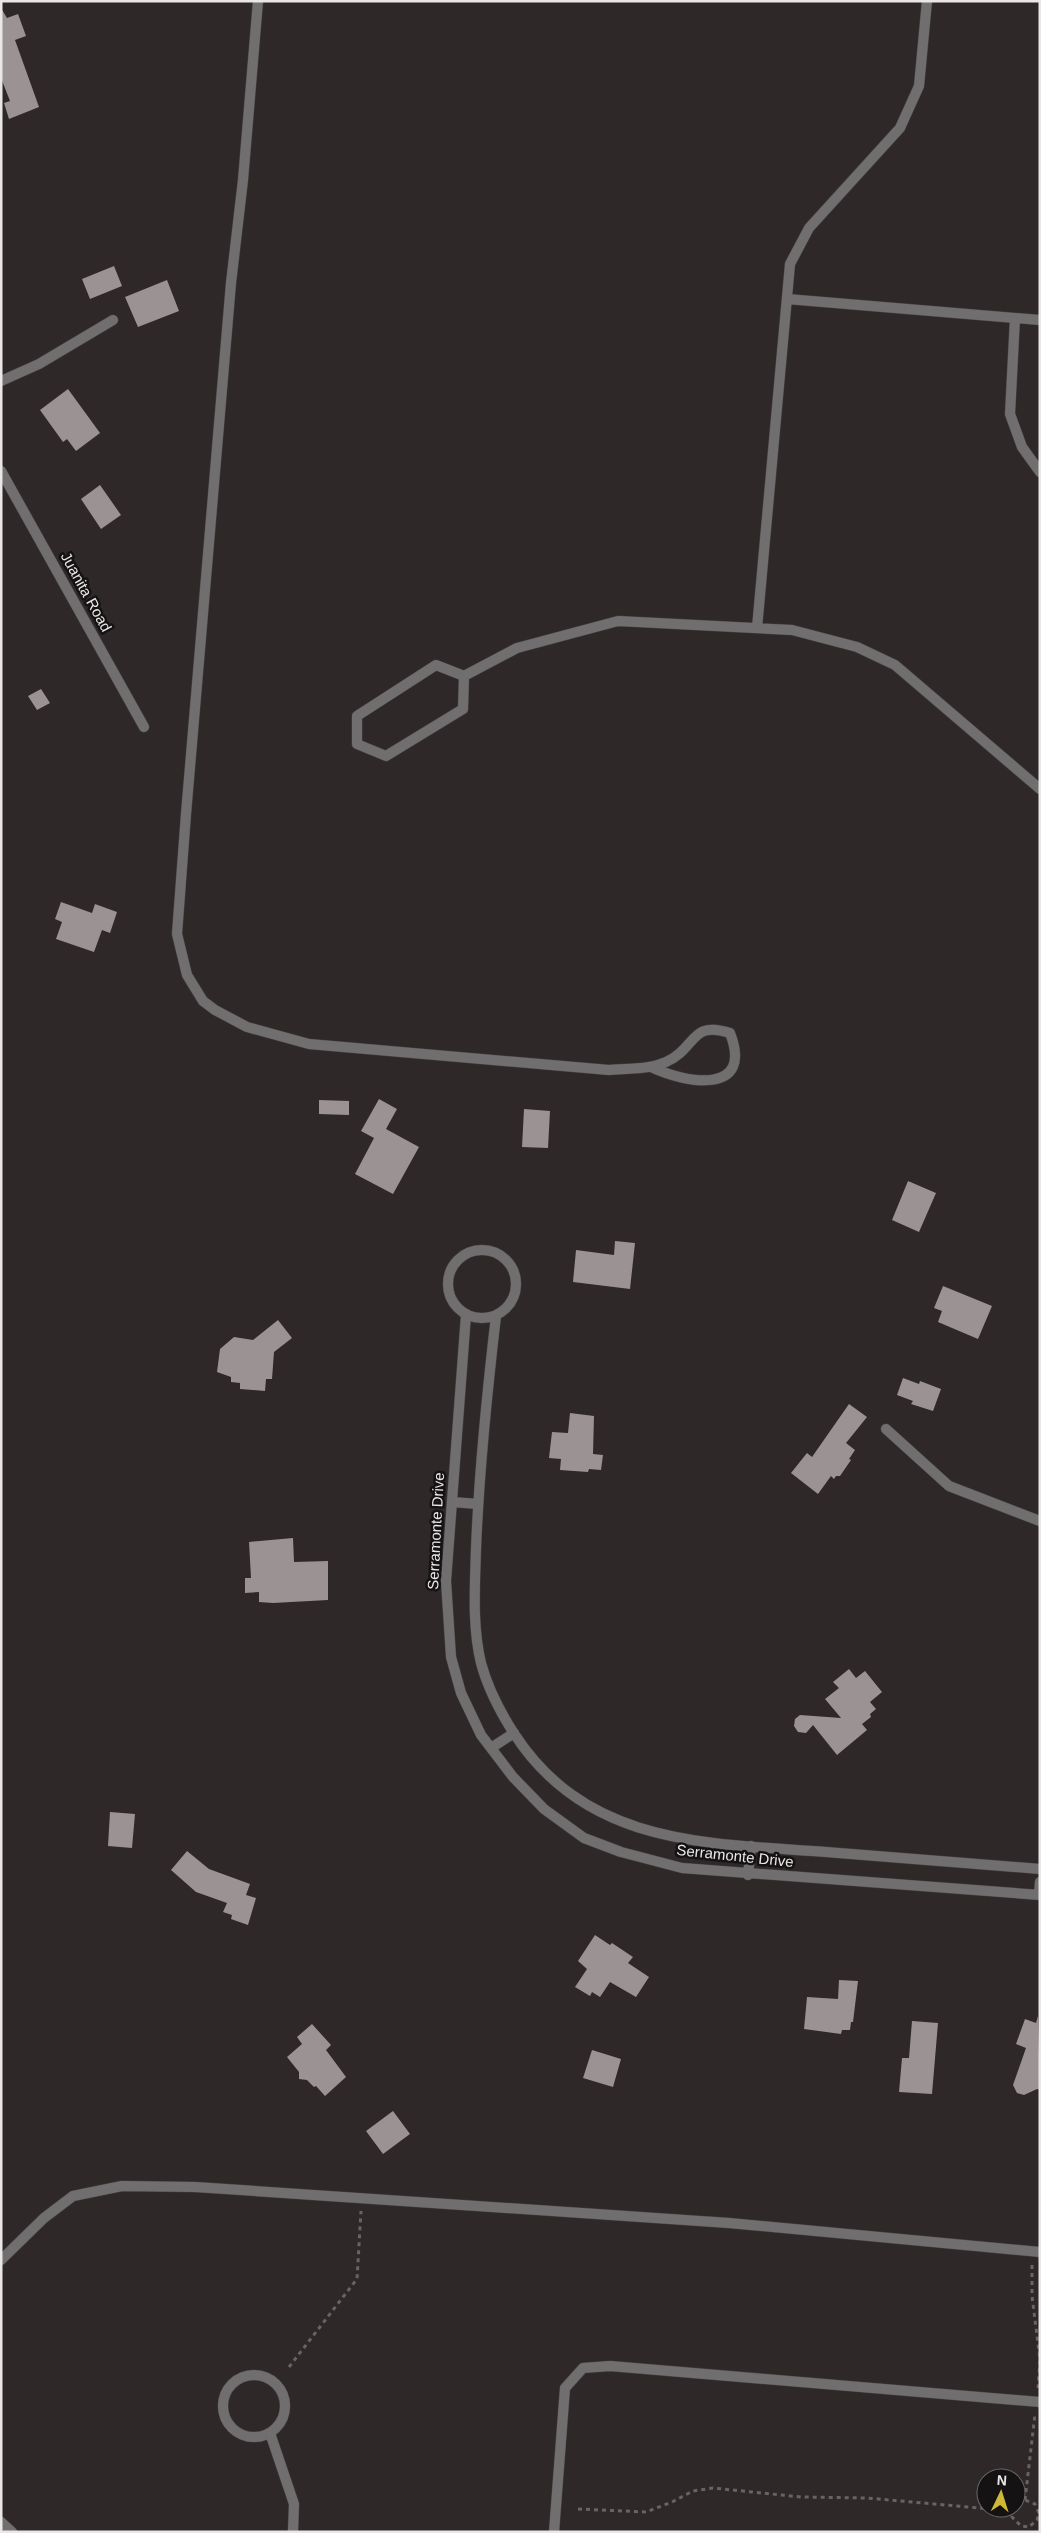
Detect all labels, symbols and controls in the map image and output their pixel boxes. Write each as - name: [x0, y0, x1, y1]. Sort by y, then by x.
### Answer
- street label: Juanita Road: [58, 549, 115, 635]
- street label: Serramonte Drive: [424, 1472, 447, 1590]
- street label: Serramonte Drive: [676, 1841, 794, 1870]
- north arrow: [976, 2468, 1026, 2518]
- text: N: [996, 2472, 1008, 2488]

